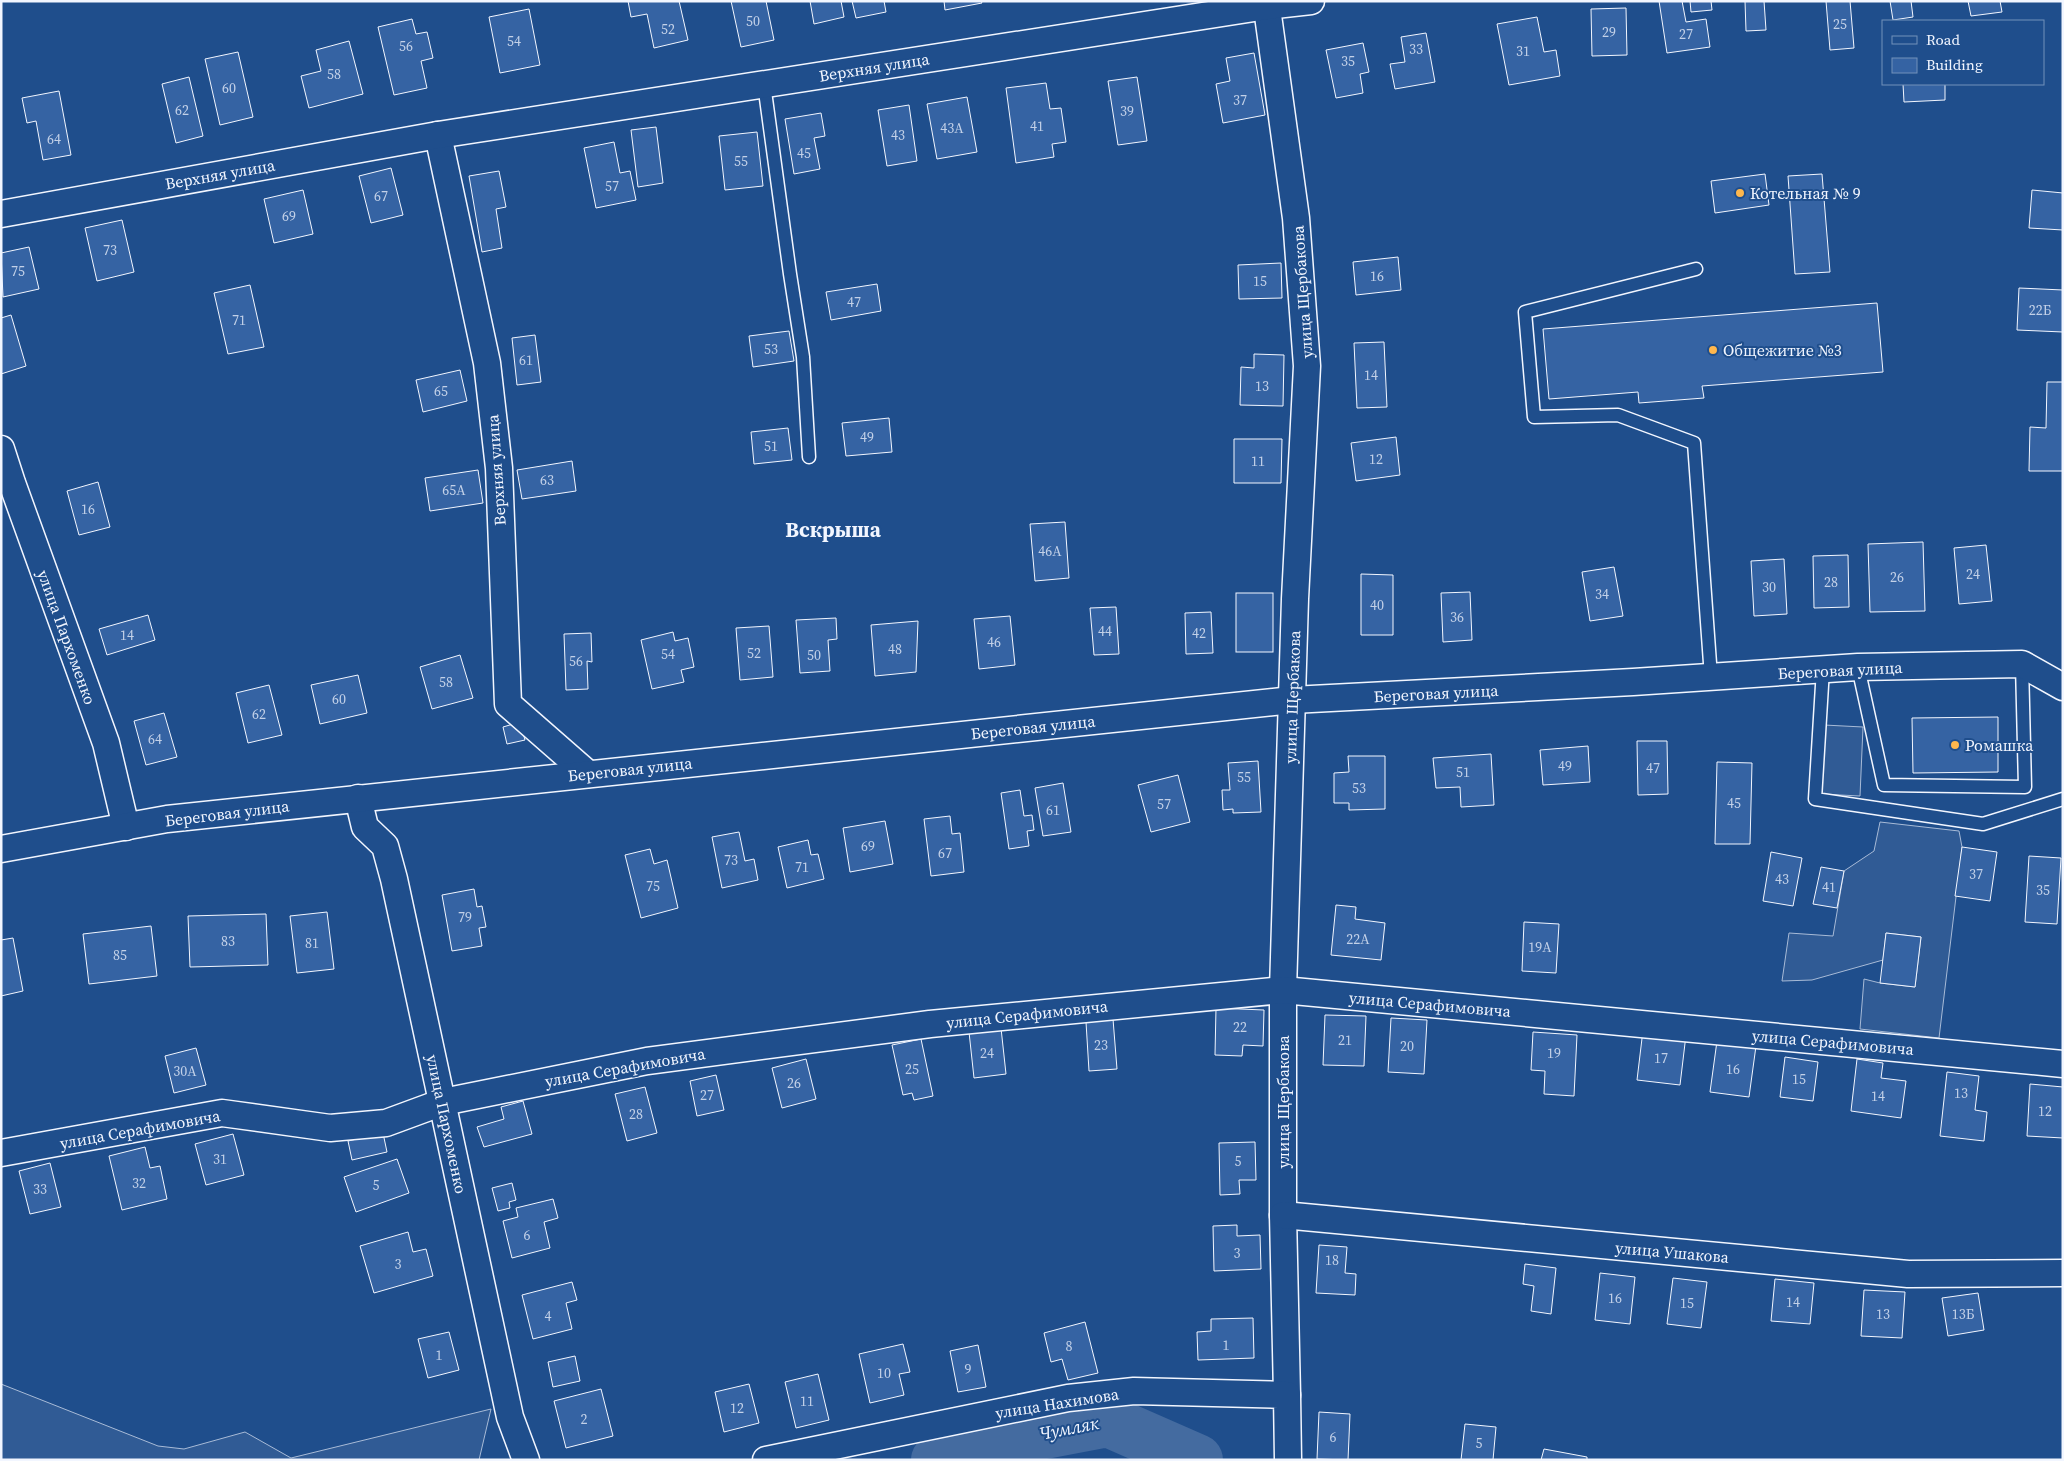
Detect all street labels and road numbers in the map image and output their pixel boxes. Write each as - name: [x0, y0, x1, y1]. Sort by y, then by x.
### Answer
- street label: Верхняя улица: [817, 47, 932, 87]
- street label: Верхняя улица: [163, 153, 278, 195]
- street label: улица Щербакова: [1286, 224, 1318, 359]
- street label: Верхняя улица: [481, 413, 511, 526]
- street label: улица Пархоменко: [32, 567, 102, 708]
- street label: улица Щербакова: [1279, 629, 1305, 764]
- street label: Береговая улица: [1777, 656, 1904, 684]
- street label: Береговая улица: [1373, 679, 1500, 707]
- street label: Береговая улица: [970, 709, 1097, 744]
- street label: Береговая улица: [567, 751, 694, 786]
- street label: Береговая улица: [164, 794, 291, 832]
- street label: улица Серафимовича: [1348, 986, 1513, 1022]
- street label: улица Серафимовича: [945, 994, 1110, 1033]
- street label: улица Серафимовича: [1751, 1024, 1916, 1060]
- street label: улица Щербакова: [1272, 1035, 1294, 1169]
- street label: улица Серафимовича: [543, 1042, 708, 1092]
- street label: улица Пархоменко: [421, 1052, 473, 1196]
- street label: улица Серафимовича: [58, 1104, 223, 1154]
- street label: улица Ушакова: [1614, 1236, 1731, 1268]
- street label: улица Нахимова: [994, 1382, 1121, 1424]

